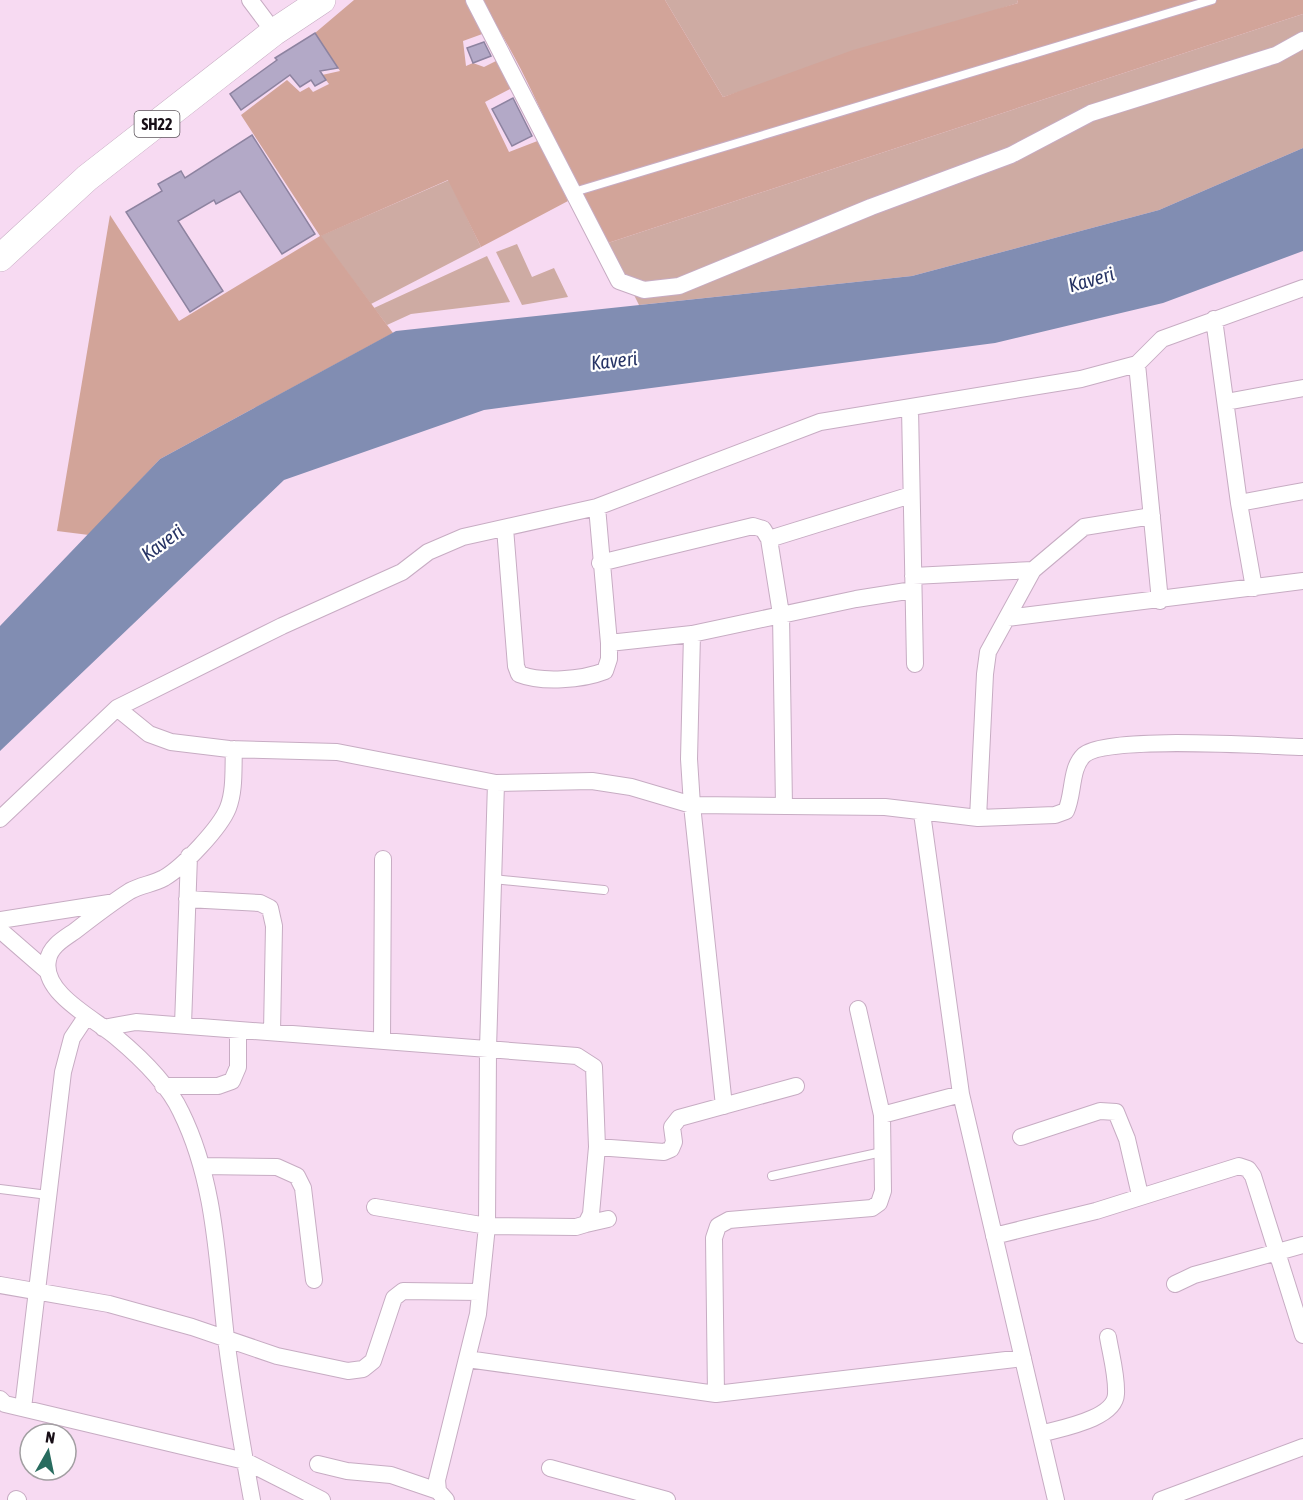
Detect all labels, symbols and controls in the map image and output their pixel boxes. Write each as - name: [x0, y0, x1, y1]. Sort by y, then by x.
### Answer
- road number: SH22: [134, 111, 180, 137]
- water label: Kaveri: [1066, 261, 1117, 296]
- water label: Kaveri: [590, 346, 639, 374]
- water label: Kaveri: [137, 519, 188, 565]
- north arrow: [18, 1422, 78, 1482]
- text: N: [44, 1428, 56, 1447]

